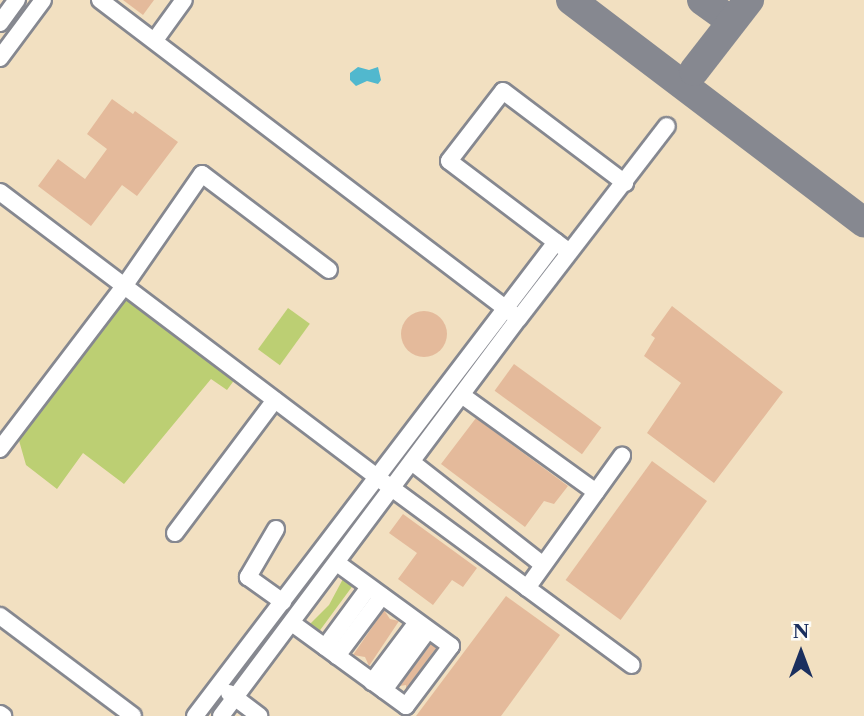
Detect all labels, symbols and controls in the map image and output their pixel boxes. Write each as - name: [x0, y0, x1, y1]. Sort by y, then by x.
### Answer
- north arrow: [766, 618, 836, 688]
- text: N: [793, 620, 809, 643]

